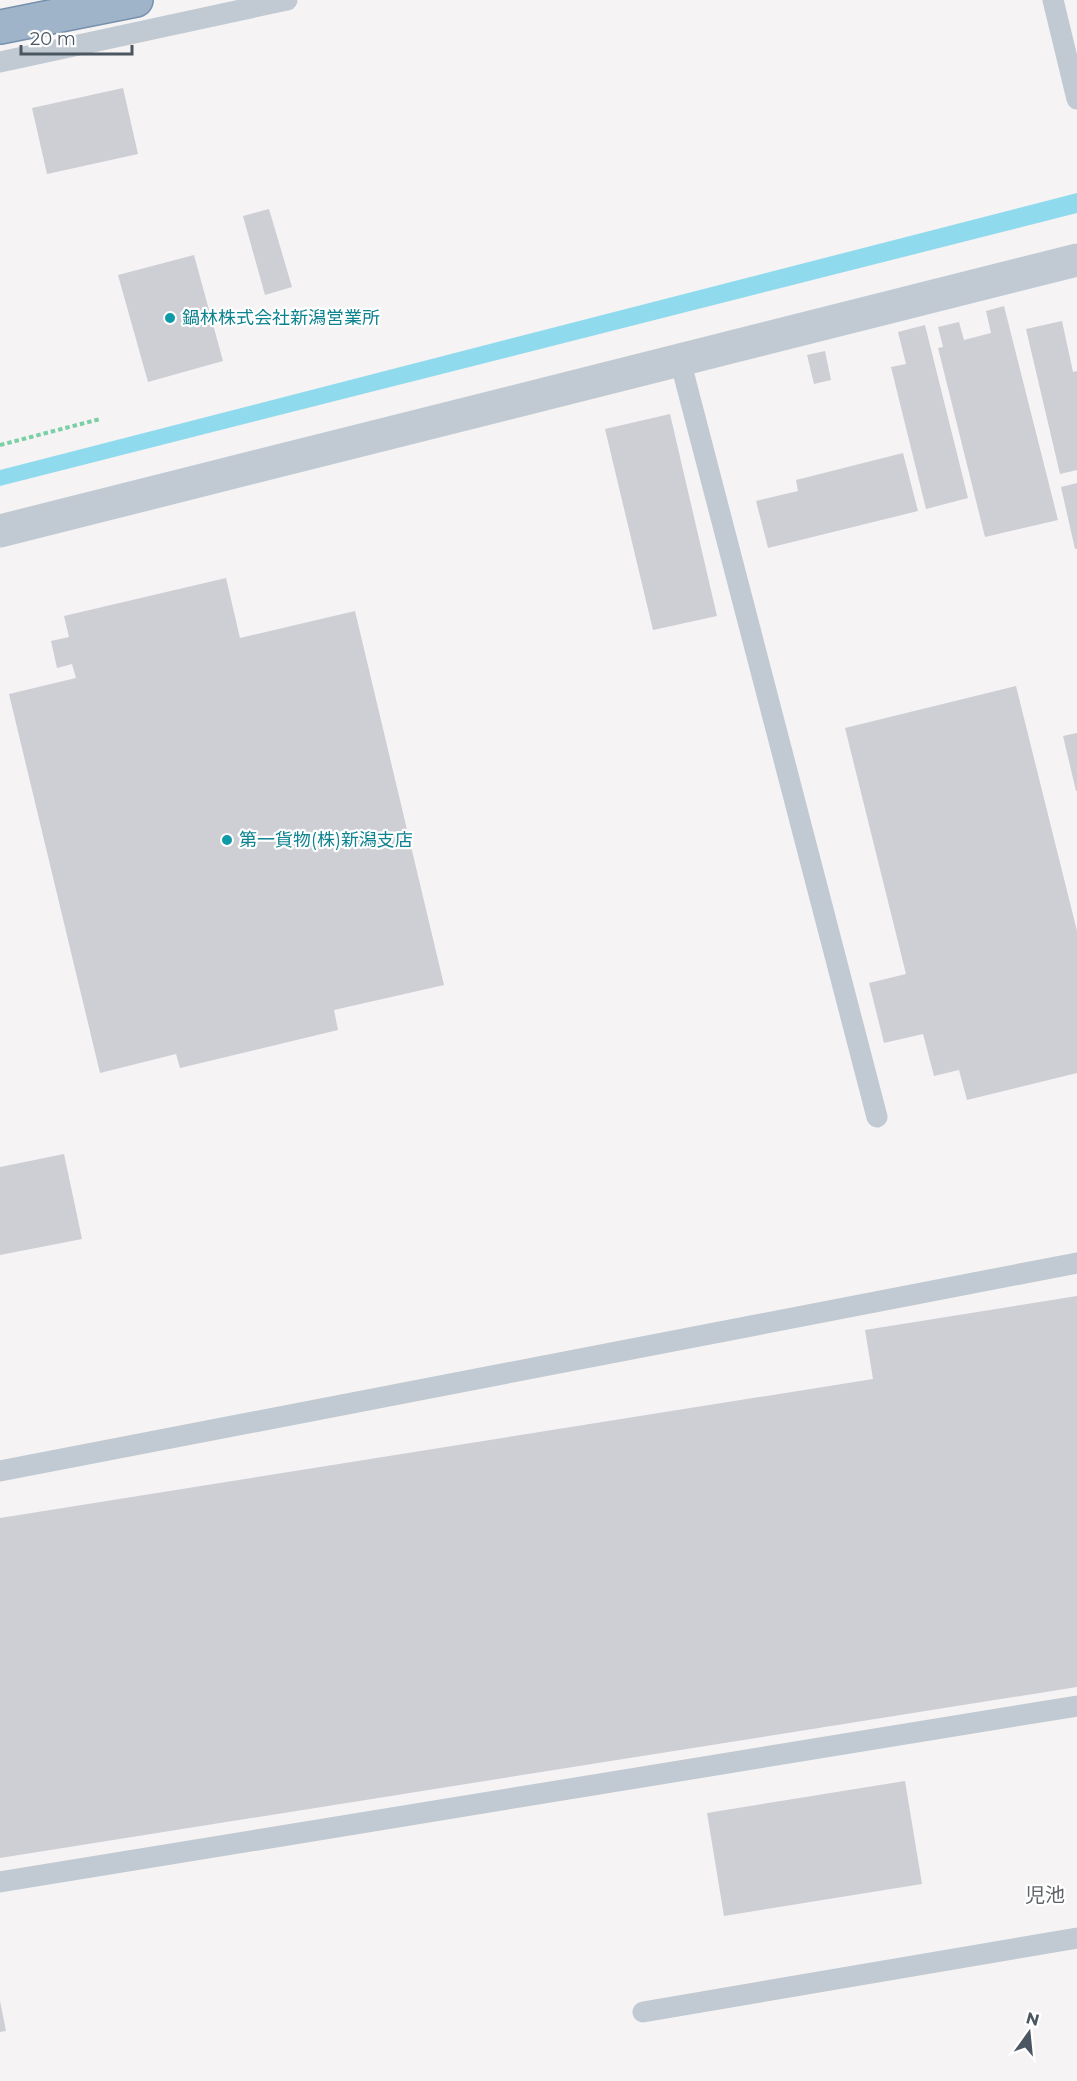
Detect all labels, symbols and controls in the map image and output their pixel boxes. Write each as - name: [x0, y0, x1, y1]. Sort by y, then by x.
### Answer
- scale bar: [21, 18, 132, 56]
- text: 20 m: [30, 28, 76, 50]
- place label: 鍋林株式会社新潟営業所: [182, 307, 380, 329]
- marker: 鍋林株式会社新潟営業所: [163, 311, 177, 325]
- place label: 第一貨物(株)新潟支店: [239, 829, 413, 851]
- marker: 第一貨物(株)新潟支店: [220, 833, 234, 847]
- district label: 児池: [1025, 1883, 1065, 1907]
- north arrow: [999, 2003, 1059, 2063]
- text: N: [1024, 2008, 1041, 2030]

